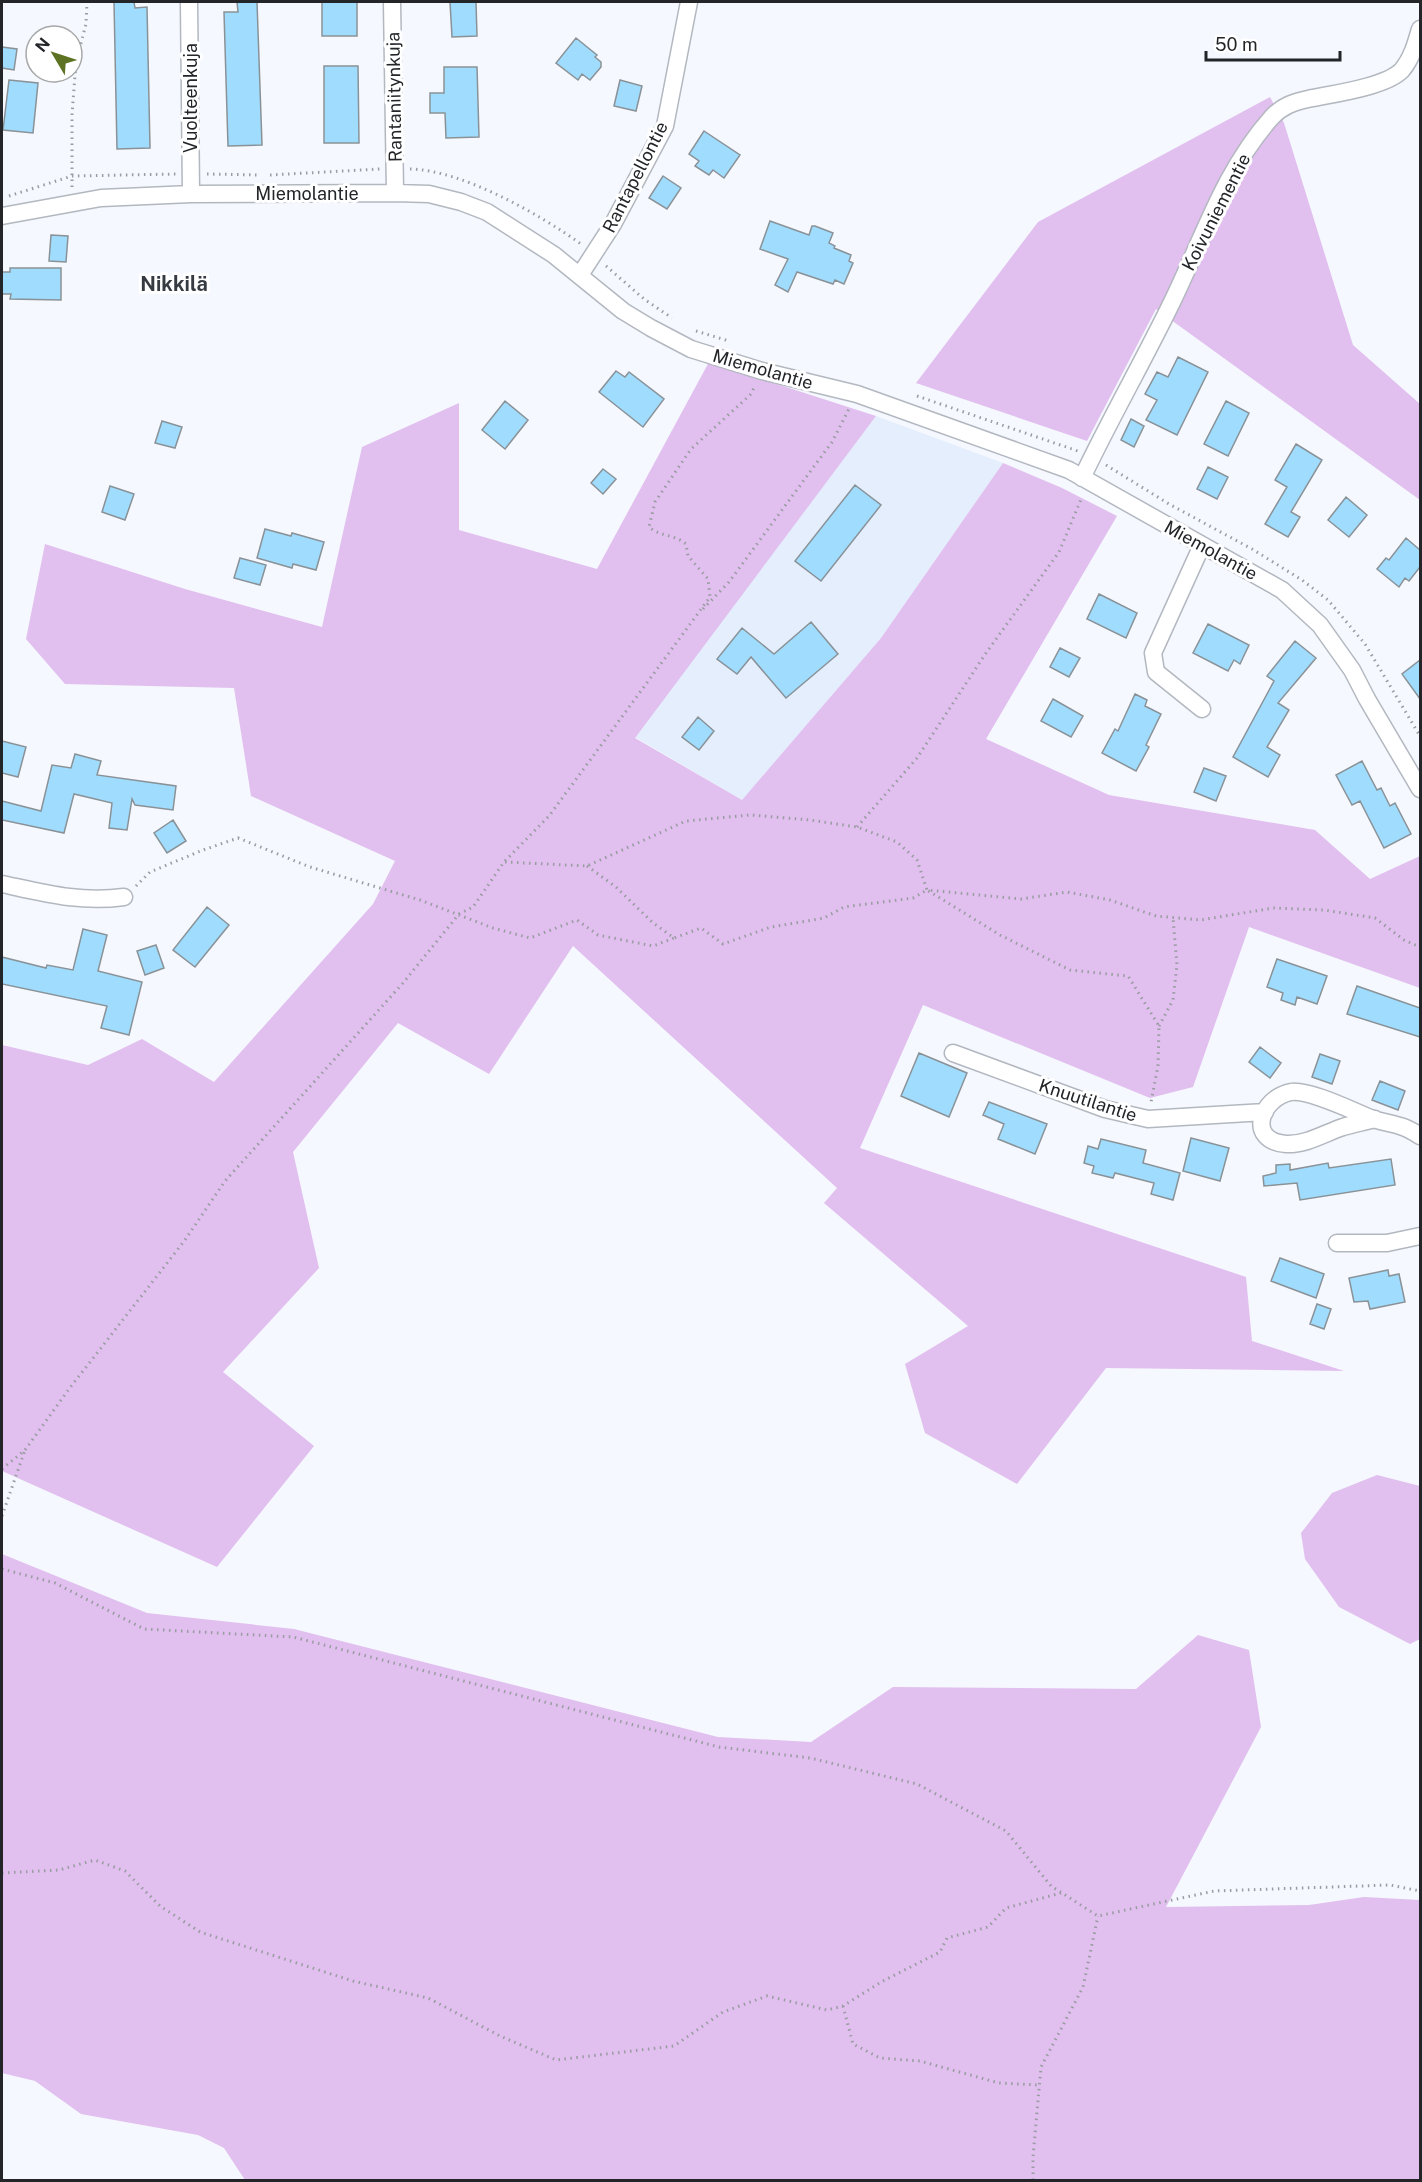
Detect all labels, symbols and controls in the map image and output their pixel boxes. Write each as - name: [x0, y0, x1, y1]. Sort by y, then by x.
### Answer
- north arrow: [24, 24, 84, 84]
- scale bar: [1206, 24, 1340, 62]
- street label: Rantaniitynkuja: [382, 32, 406, 162]
- text: N: [31, 34, 54, 56]
- text: 50 m: [1215, 34, 1258, 55]
- street label: Vuolteenkuja: [180, 43, 201, 153]
- street label: Rantapellontie: [598, 118, 672, 236]
- street label: Koivuniementie: [1177, 150, 1255, 274]
- street label: Miemolantie: [255, 183, 359, 204]
- district label: Nikkilä: [140, 272, 208, 296]
- street label: Miemolantie: [710, 345, 816, 393]
- street label: Miemolantie: [1161, 516, 1261, 584]
- street label: Knuutilantie: [1036, 1074, 1140, 1126]

